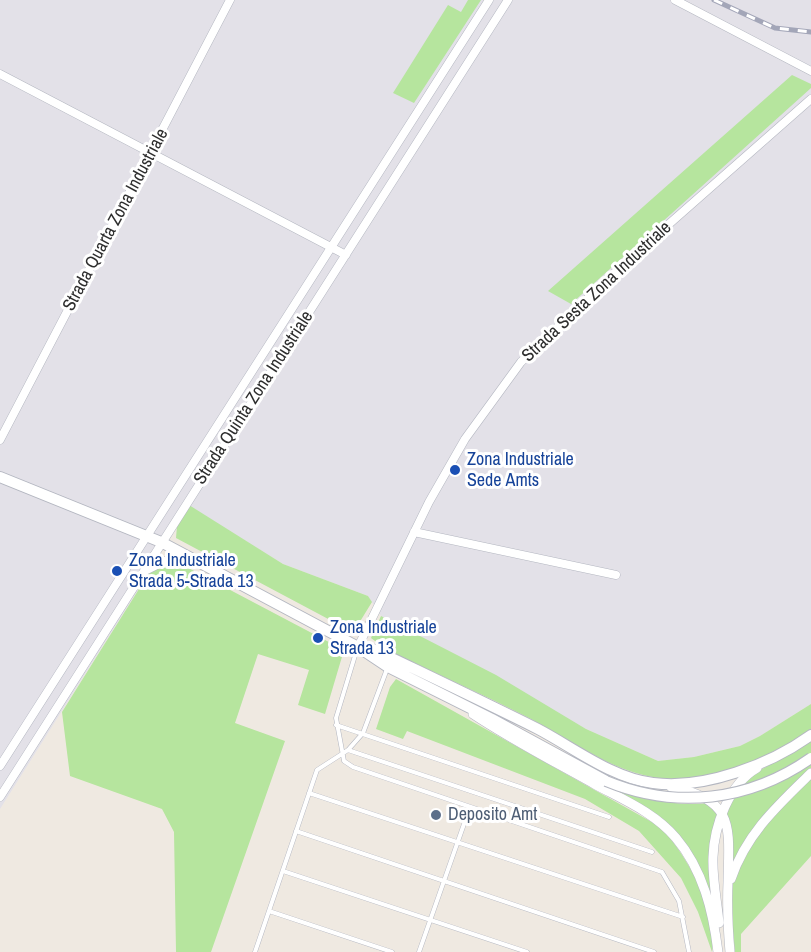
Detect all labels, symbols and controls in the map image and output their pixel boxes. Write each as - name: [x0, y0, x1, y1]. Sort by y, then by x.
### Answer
- street label: Strada Quarta Zona Industriale: [59, 125, 173, 315]
- street label: Strada Sesta Zona Industriale: [518, 217, 676, 367]
- street label: Strada Quinta Zona Industriale: [190, 307, 318, 489]
- place label: Zona Industriale Sede Amts: [467, 449, 574, 492]
- marker: Zona Industriale Sede Amts: [448, 463, 462, 477]
- place label: Zona Industriale Strada 5-Strada 13: [129, 550, 254, 592]
- marker: Zona Industriale Strada 5-Strada 13: [110, 564, 124, 578]
- place label: Zona Industriale Strada 13: [330, 617, 437, 660]
- marker: Zona Industriale Strada 13: [311, 631, 325, 645]
- place label: Deposito Amt: [448, 804, 537, 826]
- marker: Deposito Amt: [429, 808, 443, 822]

